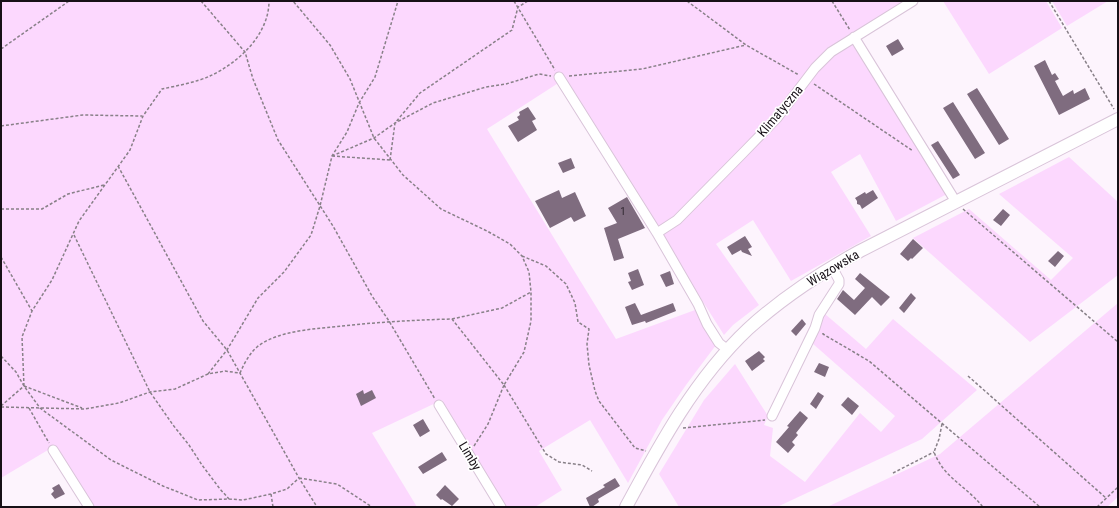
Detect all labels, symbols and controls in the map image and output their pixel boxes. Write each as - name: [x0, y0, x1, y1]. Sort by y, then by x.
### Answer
- street label: Klimatyczna: [754, 82, 806, 140]
- house number: 1: [620, 205, 626, 218]
- street label: Wiązowska: [804, 247, 862, 289]
- street label: Limby: [456, 439, 485, 474]

